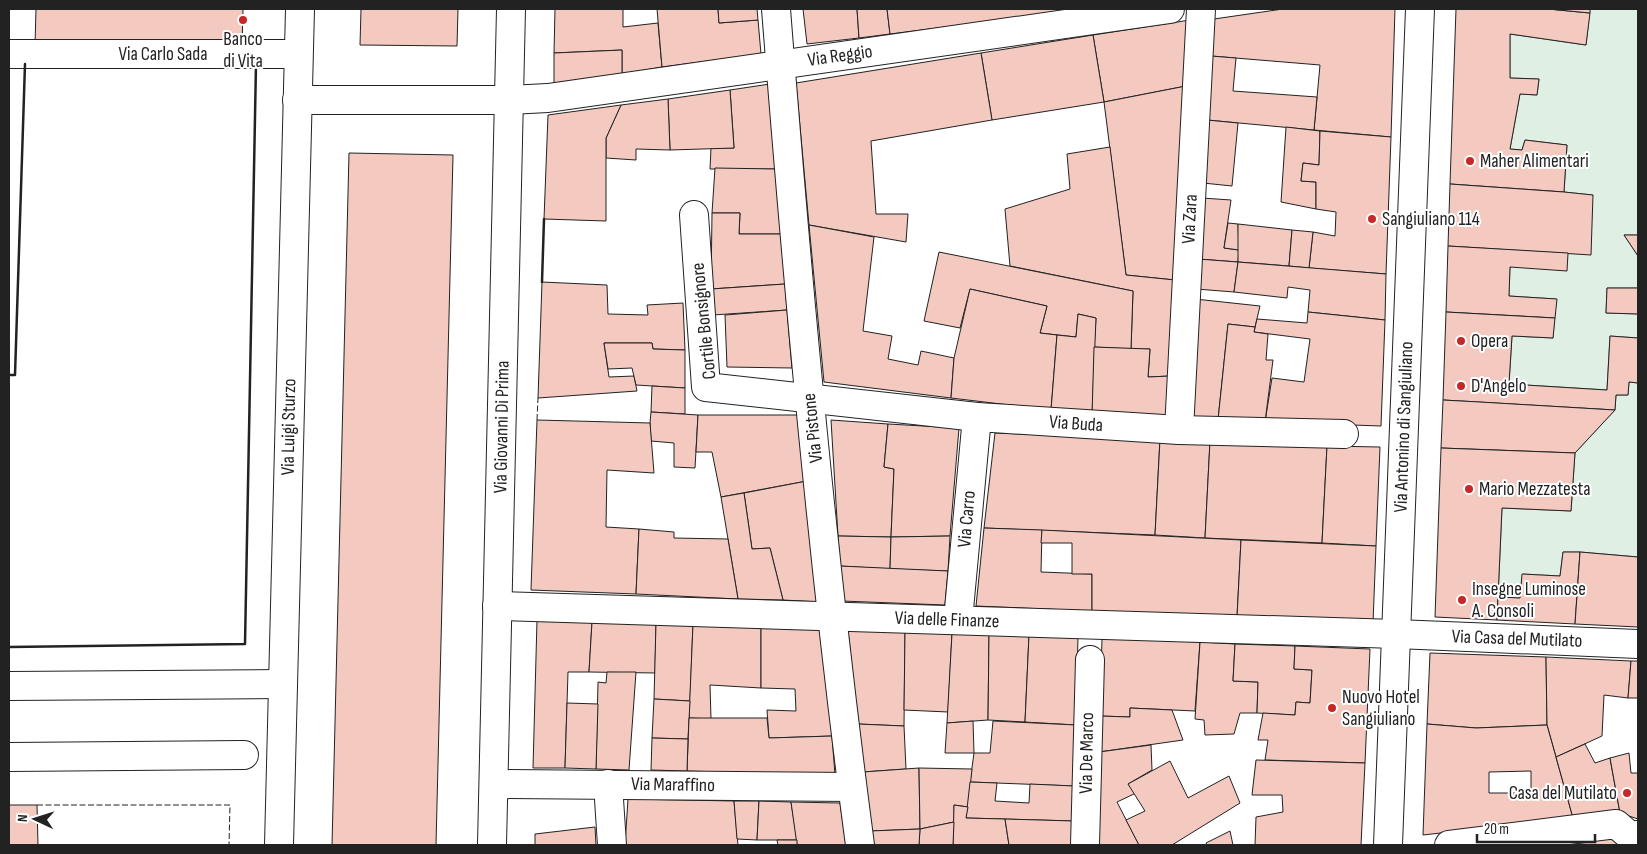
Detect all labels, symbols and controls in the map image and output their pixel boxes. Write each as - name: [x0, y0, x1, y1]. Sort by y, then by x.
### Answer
- marker: Banco di Vita: [237, 14, 249, 26]
- place label: Banco di Vita: [223, 28, 263, 73]
- street label: Via Reggio: [806, 40, 874, 72]
- street label: Via Carlo Sada: [118, 43, 208, 66]
- place label: Maher Alimentari: [1480, 150, 1589, 173]
- marker: Maher Alimentari: [1464, 155, 1476, 167]
- street label: Via Zara: [1177, 194, 1203, 244]
- place label: Sangiuliano 114: [1382, 208, 1480, 231]
- marker: Sangiuliano 114: [1366, 213, 1378, 225]
- street label: Cortile Bonsignore: [686, 261, 722, 381]
- place label: Opera: [1471, 330, 1508, 353]
- marker: Opera: [1455, 335, 1467, 347]
- street label: Via Antonino di Sangiuliano: [1390, 341, 1418, 513]
- street label: Via Giovanni Di Prima: [489, 360, 515, 494]
- place label: D'Angelo: [1471, 375, 1527, 398]
- street label: Via Luigi Sturzo: [277, 378, 301, 476]
- marker: D'Angelo: [1455, 380, 1467, 392]
- street label: Via Pistone: [798, 392, 828, 464]
- street label: Via Buda: [1048, 411, 1104, 437]
- place label: Mario Mezzatesta: [1479, 478, 1591, 501]
- marker: Mario Mezzatesta: [1463, 483, 1475, 495]
- street label: Via Carro: [953, 490, 981, 548]
- place label: Insegne Luminose A. Consoli: [1471, 578, 1586, 623]
- marker: Insegne Luminose A. Consoli: [1456, 594, 1468, 606]
- street label: Via delle Finanze: [894, 607, 1000, 633]
- street label: Via Casa del Mutilato: [1451, 625, 1583, 653]
- place label: Nuovo Hotel Sangiuliano: [1342, 686, 1420, 731]
- marker: Nuovo Hotel Sangiuliano: [1326, 702, 1338, 714]
- street label: Via De Marco: [1075, 712, 1099, 794]
- street label: Via Maraffino: [631, 773, 715, 797]
- place label: Casa del Mutilato: [1509, 782, 1617, 805]
- marker: Casa del Mutilato: [1621, 787, 1633, 799]
- north arrow: [10, 794, 60, 844]
- scale bar: [1477, 812, 1594, 844]
- text: N: [14, 814, 31, 822]
- text: 20 m: [1484, 820, 1509, 839]

